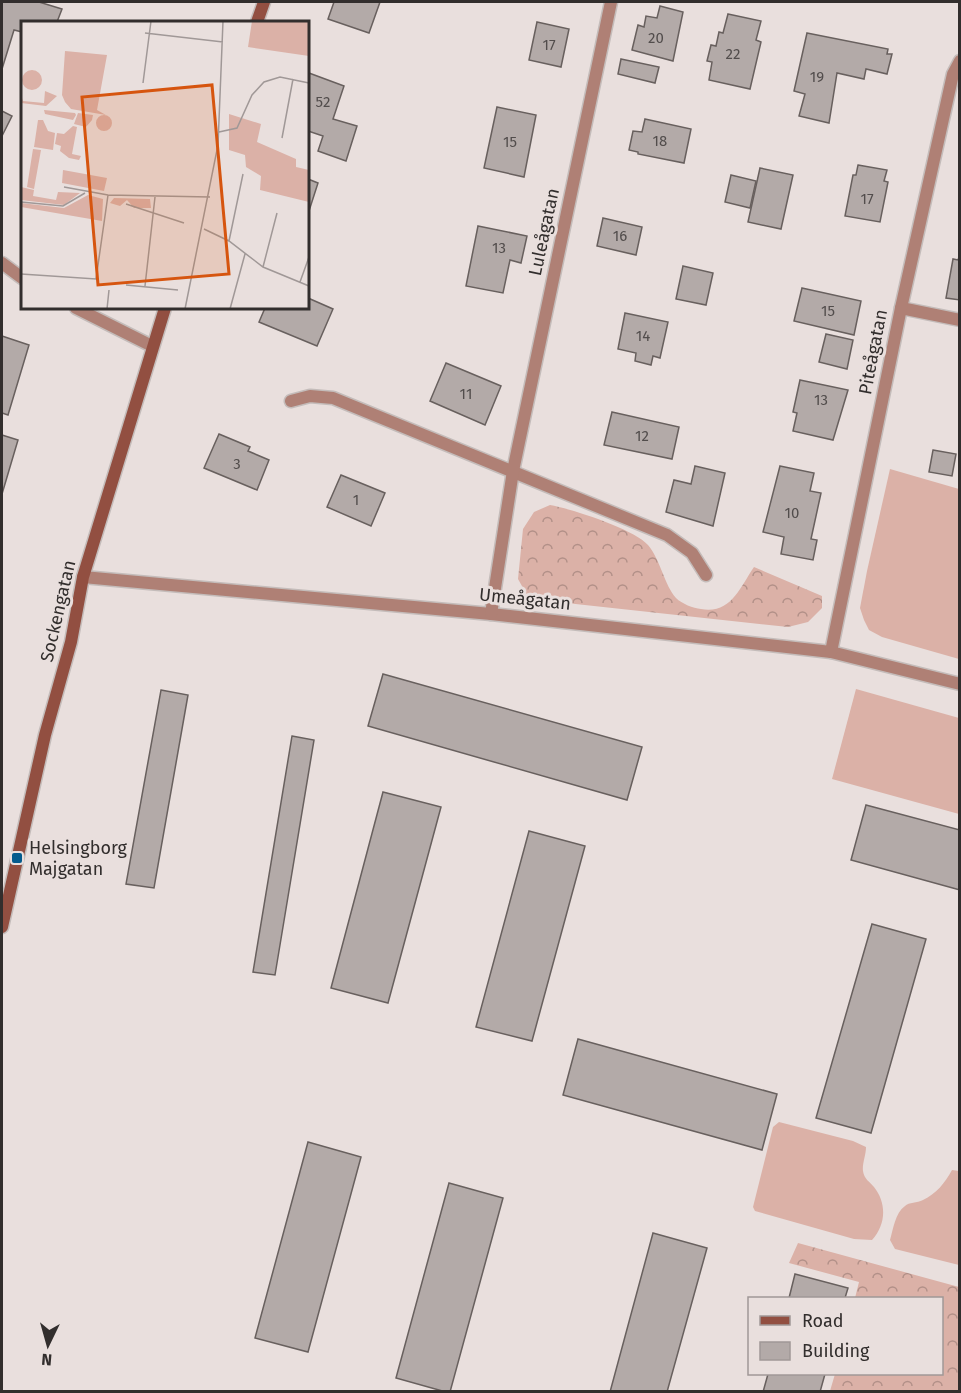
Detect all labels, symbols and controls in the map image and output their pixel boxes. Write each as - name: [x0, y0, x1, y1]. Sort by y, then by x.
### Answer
- inset map: [21, 21, 309, 309]
- house number: 20: [648, 29, 664, 47]
- house number: 17: [542, 36, 556, 54]
- house number: 22: [726, 45, 740, 63]
- house number: 19: [810, 68, 824, 86]
- house number: 52: [316, 93, 330, 111]
- house number: 18: [653, 132, 667, 150]
- house number: 15: [503, 133, 517, 151]
- street label: Luleågatan: [524, 186, 564, 278]
- house number: 17: [860, 190, 874, 208]
- house number: 16: [613, 227, 627, 245]
- house number: 13: [492, 239, 506, 257]
- house number: 15: [821, 302, 835, 320]
- street label: Piteågatan: [854, 307, 892, 397]
- house number: 14: [636, 327, 650, 345]
- house number: 11: [460, 385, 472, 403]
- house number: 13: [814, 391, 828, 409]
- house number: 12: [635, 427, 649, 445]
- house number: 3: [233, 455, 241, 473]
- house number: 1: [353, 491, 359, 509]
- house number: 10: [785, 504, 799, 522]
- street label: Sockengatan: [36, 558, 80, 664]
- street label: Umeågatan: [478, 583, 572, 615]
- place label: Helsingborg Majgatan: [29, 837, 128, 880]
- marker: Helsingborg Majgatan: [10, 851, 24, 865]
- legend: [748, 1297, 943, 1375]
- text: Road: [802, 1310, 844, 1332]
- north arrow: [18, 1315, 78, 1375]
- text: Building: [802, 1340, 870, 1362]
- text: N: [41, 1350, 53, 1369]

